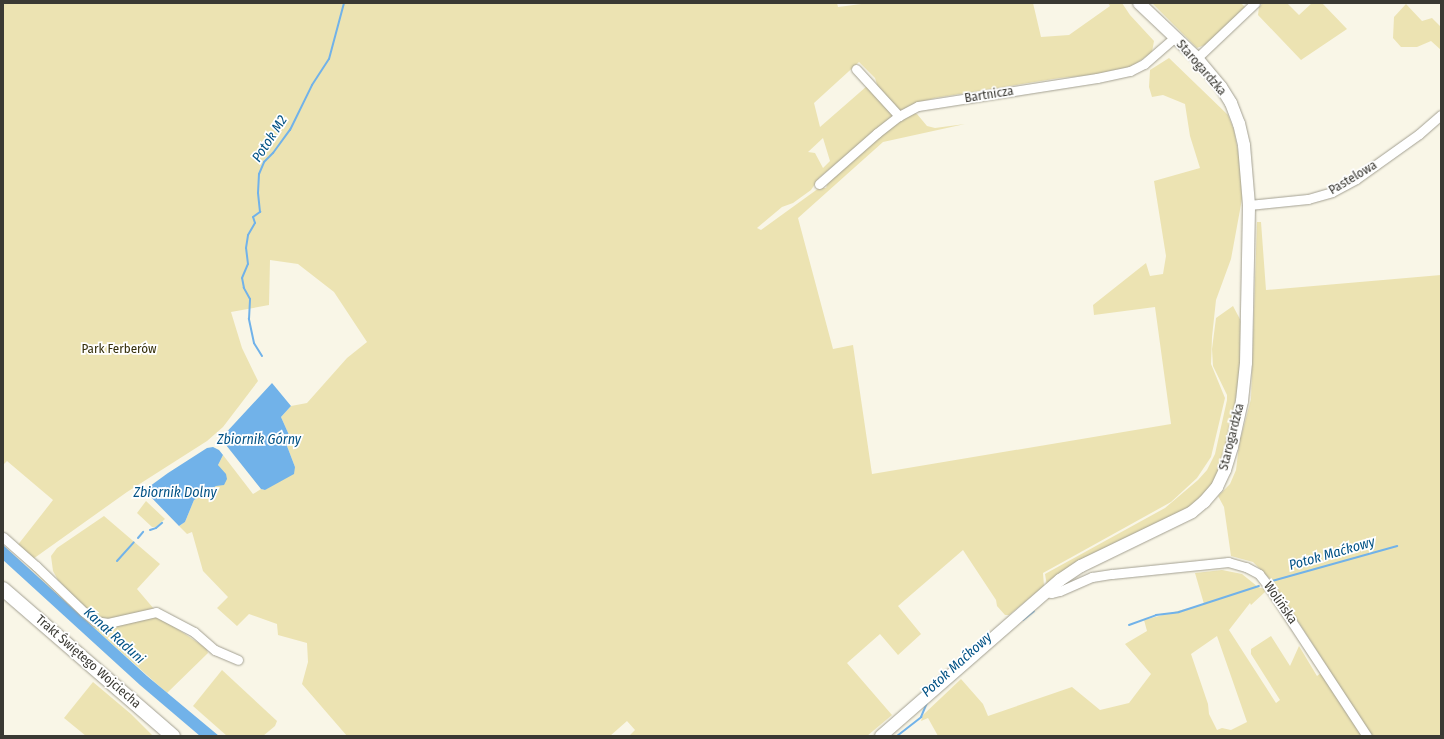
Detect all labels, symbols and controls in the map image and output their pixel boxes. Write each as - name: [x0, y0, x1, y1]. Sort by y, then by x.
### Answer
- street label: Starogardzka: [1173, 37, 1229, 99]
- street label: Bartnicza: [963, 83, 1015, 107]
- water label: Potok M2: [249, 113, 291, 165]
- street label: Pastelowa: [1326, 158, 1380, 198]
- park label: Park Ferberów: [81, 341, 157, 357]
- street label: Starogardzka: [1216, 402, 1248, 472]
- water label: Zbiornik Górny: [217, 432, 301, 448]
- water label: Zbiornik Dolny: [133, 485, 217, 501]
- water label: Potok Maćkowy: [1287, 534, 1377, 574]
- street label: Wolińska: [1260, 579, 1300, 627]
- water label: Kanał Raduni: [80, 604, 148, 668]
- street label: Trakt Świętego Wojciecha: [32, 612, 144, 712]
- water label: Potok Maćkowy: [918, 629, 996, 701]

